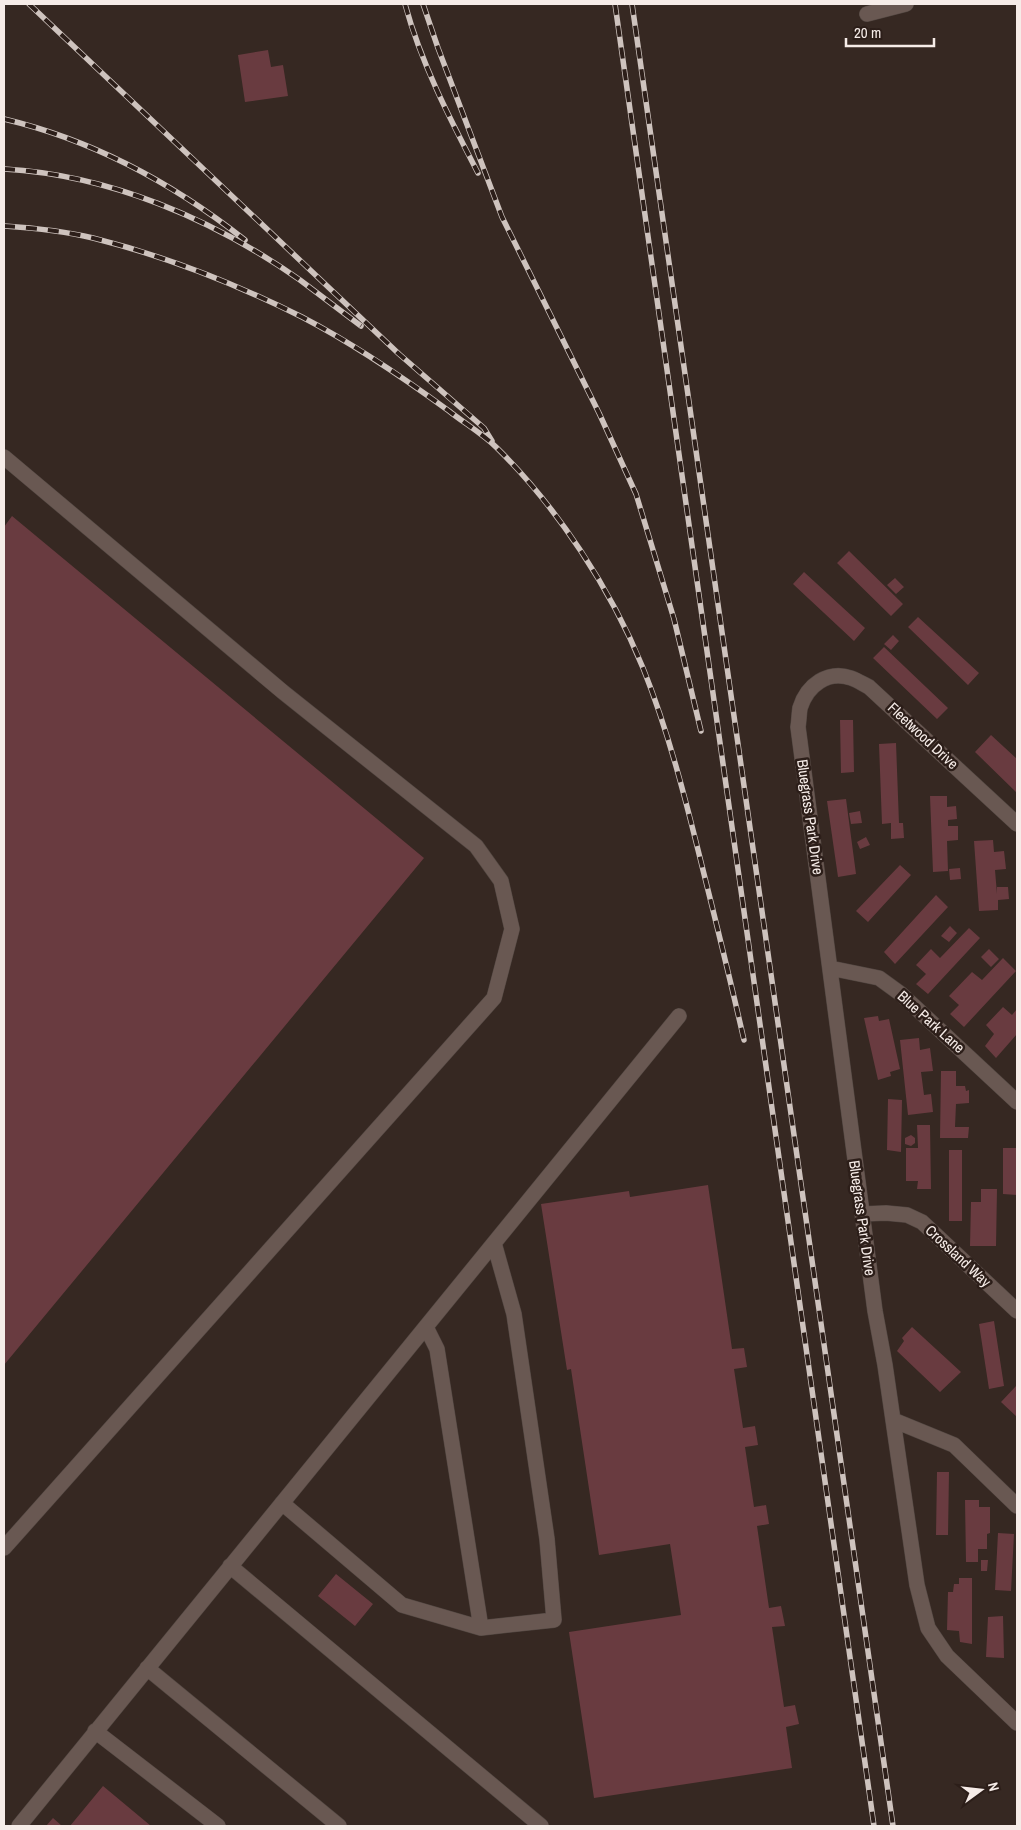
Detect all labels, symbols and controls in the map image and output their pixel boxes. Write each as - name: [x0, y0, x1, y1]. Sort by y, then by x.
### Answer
- scale bar: [846, 15, 934, 47]
- text: 20 m: [854, 22, 881, 43]
- street label: Fleetwood Drive: [883, 697, 963, 774]
- street label: Bluegrass Park Drive: [792, 758, 829, 876]
- street label: Blue Park Lane: [893, 986, 970, 1058]
- street label: Bluegrass Park Drive: [844, 1159, 881, 1277]
- street label: Crossland Way: [921, 1220, 996, 1292]
- north arrow: [956, 1765, 1006, 1815]
- text: N: [984, 1780, 1003, 1793]

